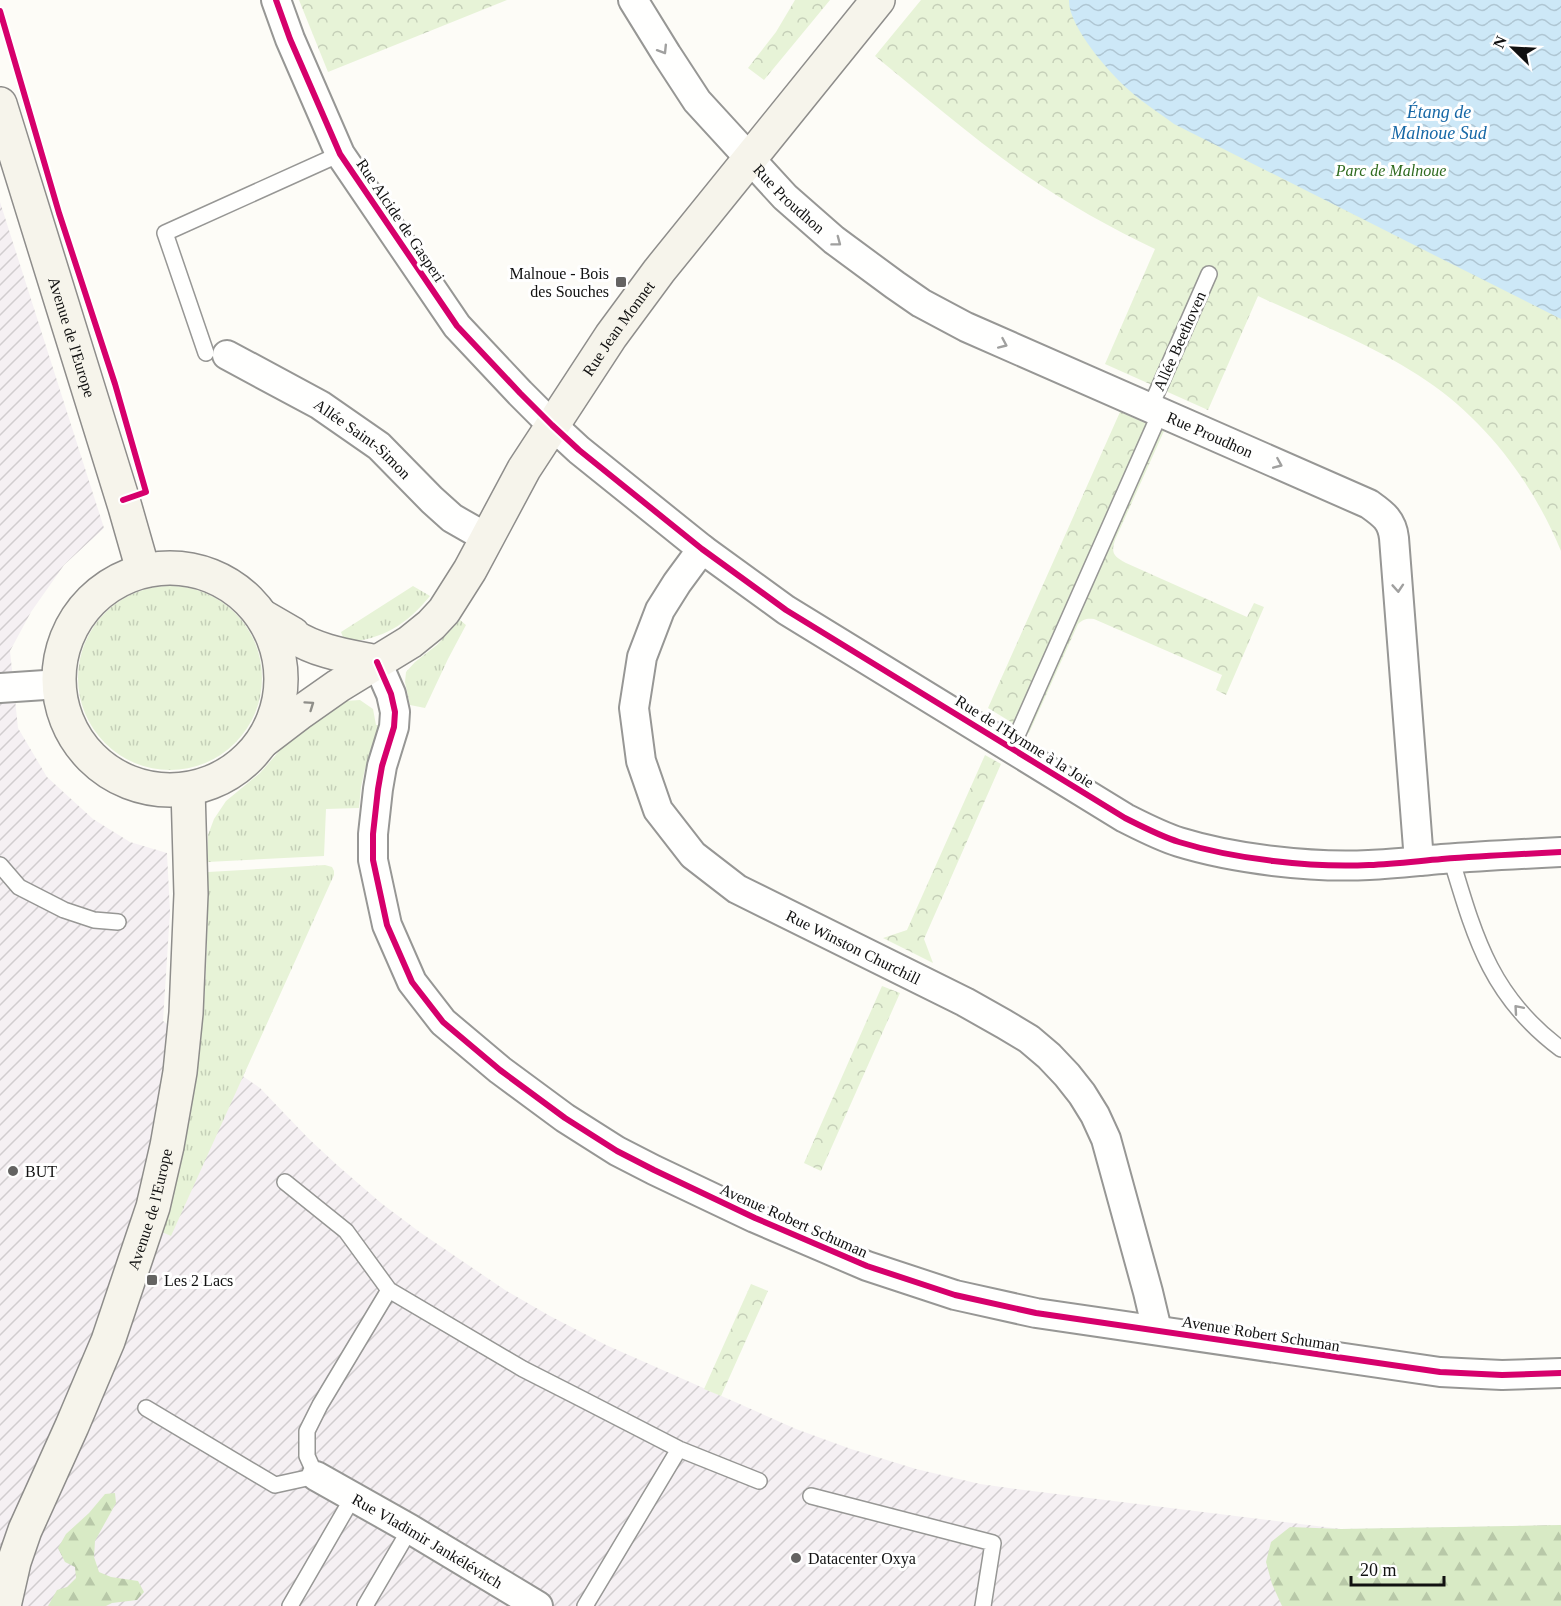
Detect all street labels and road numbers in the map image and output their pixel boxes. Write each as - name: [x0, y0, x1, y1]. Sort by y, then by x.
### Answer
- street label: Rue Alcide de Gasperi: [352, 156, 448, 286]
- street label: Rue Proudhon: [750, 161, 828, 237]
- street label: Avenue de l'Europe: [45, 275, 98, 400]
- street label: Rue Jean Monnet: [579, 277, 658, 379]
- street label: Allée Beethoven: [1150, 289, 1209, 394]
- street label: Allée Saint-Simon: [311, 396, 414, 482]
- street label: Rue Proudhon: [1164, 408, 1255, 461]
- street label: Rue de l'Hymne à la Joie: [952, 692, 1097, 792]
- street label: Rue Winston Churchill: [783, 907, 924, 988]
- street label: Avenue de l'Europe: [125, 1147, 175, 1272]
- street label: Avenue Robert Schuman: [717, 1180, 870, 1261]
- street label: Avenue Robert Schuman: [1181, 1313, 1341, 1354]
- street label: Rue Vladimir Jankélévitch: [349, 1490, 506, 1592]

